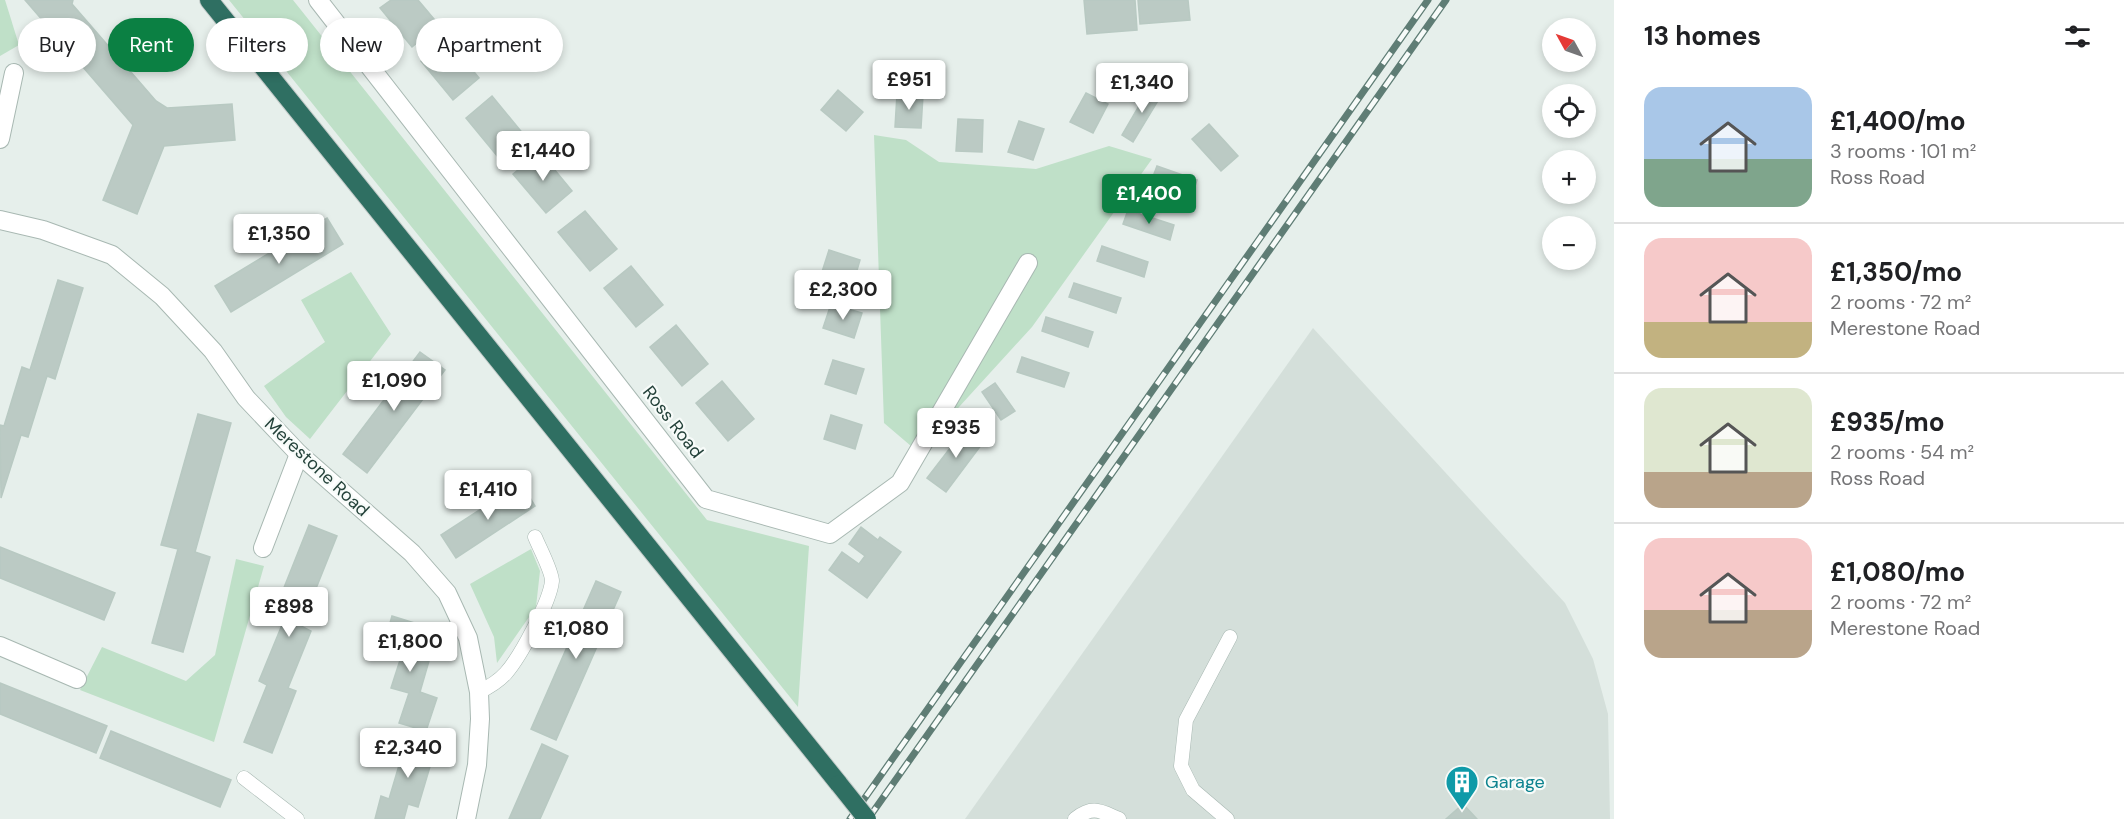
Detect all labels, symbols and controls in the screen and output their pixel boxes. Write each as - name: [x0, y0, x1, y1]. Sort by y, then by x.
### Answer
- chip: Buy: [18, 18, 96, 72]
- chip: Rent: [108, 18, 194, 72]
- chip: Filters: [206, 18, 308, 72]
- chip: New: [320, 18, 404, 72]
- chip: Apartment: [416, 18, 563, 72]
- north arrow: [1542, 18, 1596, 72]
- map controls: [1542, 18, 1596, 270]
- text: 13 homes: [1644, 19, 1761, 53]
- icon: filters: [2061, 20, 2094, 53]
- pin: £951: [873, 60, 945, 111]
- pin: £1,340: [1093, 63, 1191, 114]
- text: £951: [887, 66, 931, 92]
- text: £1,340: [1110, 69, 1174, 95]
- button: locate: [1542, 84, 1596, 138]
- text: £1,400/mo: [1830, 104, 1966, 138]
- icon: home: [1692, 111, 1764, 183]
- pin: £1,440: [494, 131, 592, 182]
- text: £1,440: [511, 137, 575, 163]
- text: 3 rooms · 101 m²: [1830, 138, 1976, 164]
- button: +: [1542, 150, 1596, 204]
- text: Ross Road: [1830, 164, 1925, 190]
- pin: £1,400: [1100, 174, 1198, 225]
- text: £1,400: [1116, 180, 1182, 206]
- pin: £1,350: [230, 214, 328, 265]
- button: −: [1542, 216, 1596, 270]
- text: £1,350: [247, 220, 311, 246]
- text: £1,350/mo: [1830, 255, 1962, 289]
- icon: home: [1692, 262, 1764, 334]
- pin: £2,300: [794, 270, 892, 321]
- text: £2,300: [808, 276, 878, 302]
- text: 2 rooms · 72 m²: [1830, 289, 1971, 315]
- text: Merestone Road: [1830, 315, 1980, 341]
- pin: £1,090: [345, 361, 443, 412]
- text: £1,090: [361, 367, 427, 393]
- street label: Ross Road: [637, 381, 709, 463]
- text: £935/mo: [1830, 405, 1945, 439]
- pin: £935: [920, 408, 992, 459]
- street label: Merestone Road: [259, 412, 375, 522]
- icon: home: [1692, 412, 1764, 484]
- text: £935: [931, 414, 981, 440]
- text: 2 rooms · 54 m²: [1830, 439, 1974, 465]
- text: Ross Road: [1830, 465, 1925, 491]
- pin: £1,410: [439, 470, 537, 521]
- text: £1,410: [458, 476, 518, 502]
- text: £1,080/mo: [1830, 555, 1965, 589]
- icon: home: [1692, 562, 1764, 634]
- pin: £898: [253, 587, 325, 638]
- text: 2 rooms · 72 m²: [1830, 589, 1971, 615]
- text: £898: [264, 593, 314, 619]
- pin: £1,080: [527, 609, 625, 660]
- text: £1,080: [543, 615, 609, 641]
- text: Merestone Road: [1830, 615, 1980, 641]
- pin: £1,800: [361, 622, 459, 673]
- text: £1,800: [377, 628, 443, 654]
- pin: £2,340: [359, 728, 457, 779]
- text: £2,340: [374, 734, 442, 760]
- building icon: Garage: [1444, 764, 1480, 811]
- place label: Garage: [1485, 770, 1545, 794]

